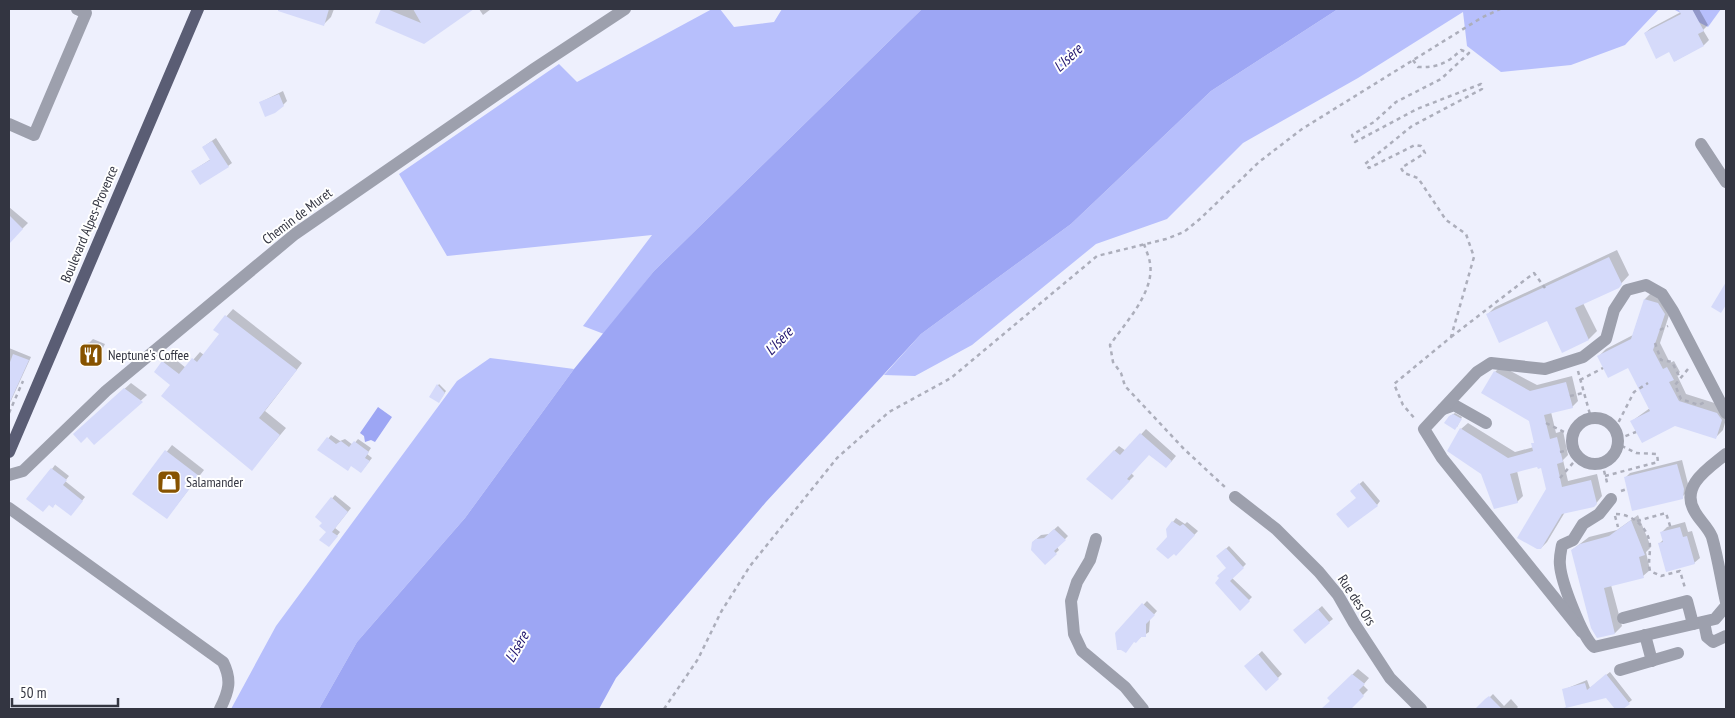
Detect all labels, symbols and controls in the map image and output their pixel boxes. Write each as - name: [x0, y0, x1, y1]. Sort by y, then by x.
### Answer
- water label: L'Isère: [1049, 39, 1087, 76]
- street label: Boulevard Alpes-Provence: [56, 163, 122, 285]
- street label: Chemin de Muret: [258, 184, 336, 248]
- water label: L'Isère: [761, 322, 797, 359]
- restaurant icon: Neptune's Coffee: [78, 342, 104, 368]
- place label: Neptune's Coffee: [108, 346, 189, 364]
- shop icon: Salamander: [156, 469, 182, 495]
- place label: Salamander: [186, 473, 243, 491]
- street label: Rue des Ors: [1334, 571, 1380, 629]
- water label: L'Isère: [500, 627, 533, 666]
- scale bar: [12, 676, 119, 708]
- text: 50 m: [20, 683, 46, 702]

